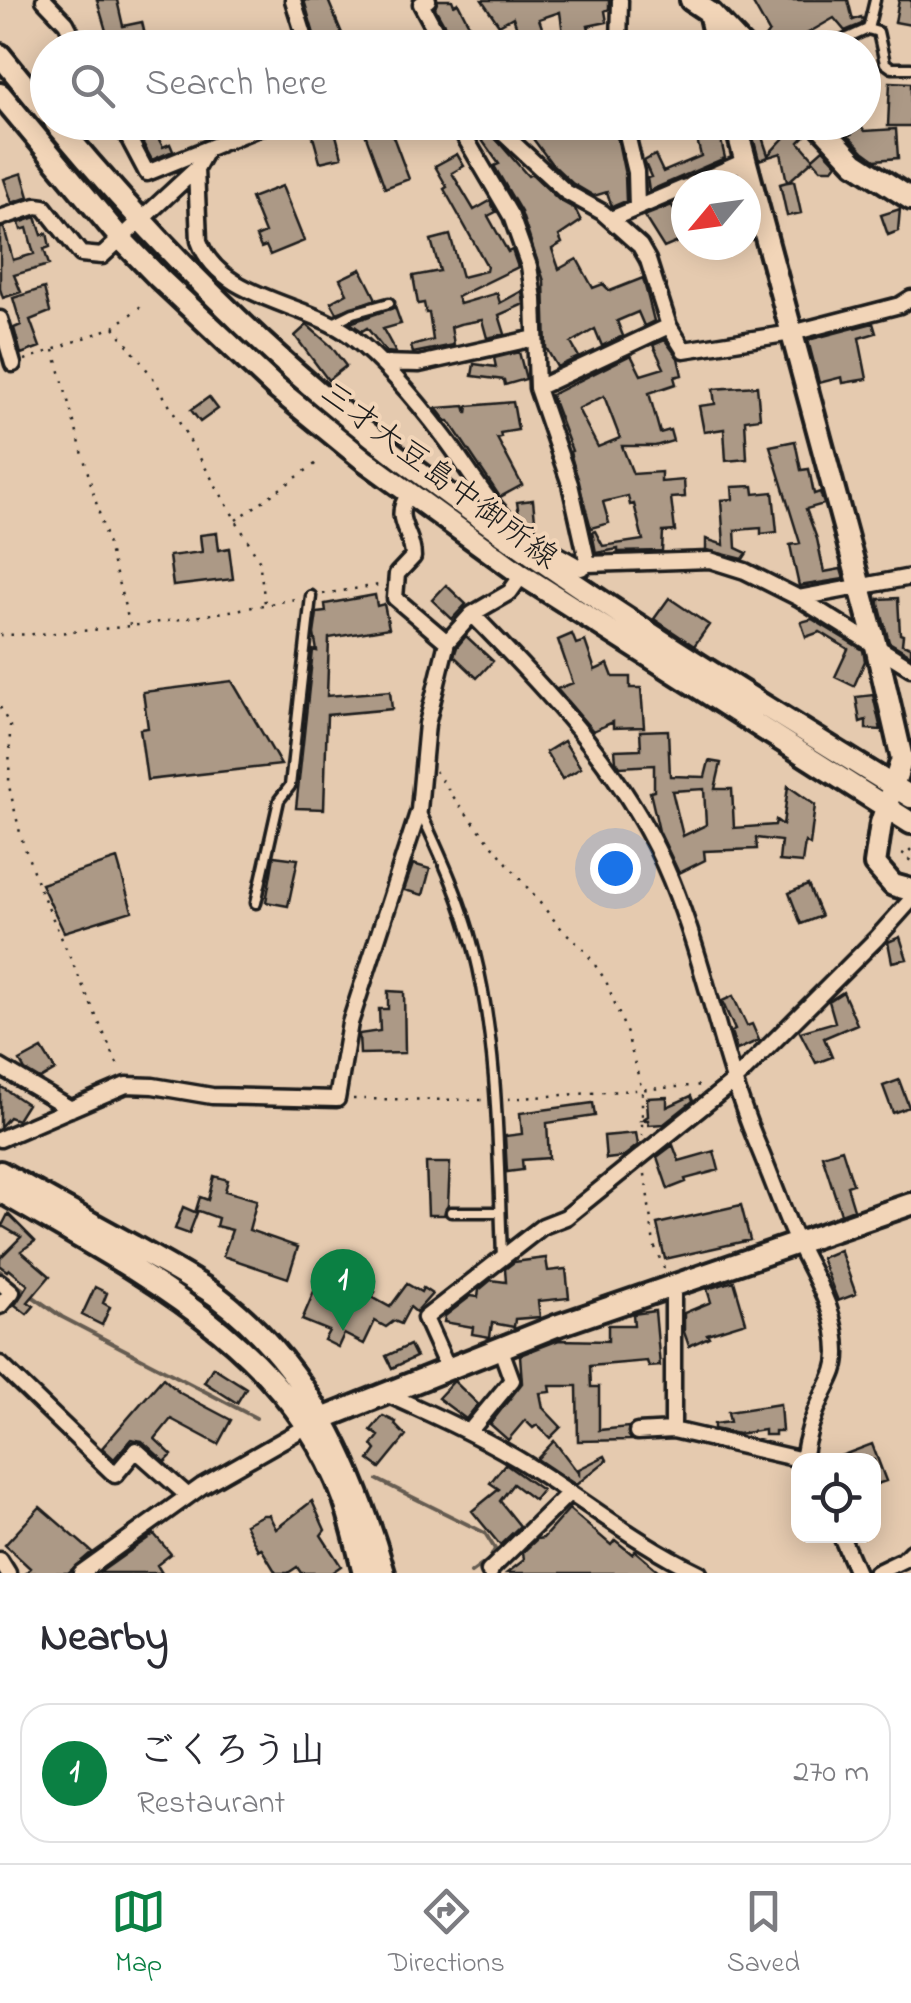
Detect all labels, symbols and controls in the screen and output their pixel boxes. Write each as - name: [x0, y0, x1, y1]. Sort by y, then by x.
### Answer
- search box: [30, 30, 881, 140]
- text: Search here: [145, 57, 327, 113]
- icon: search: [65, 58, 120, 113]
- north arrow: [671, 170, 761, 260]
- street label: 三才大豆島中御所線: [309, 371, 567, 582]
- your location: [590, 843, 641, 894]
- pin: 1: [310, 1248, 376, 1331]
- map controls: [791, 1453, 881, 1543]
- button: locate: [791, 1453, 881, 1543]
- text: Nearby: [40, 1608, 168, 1669]
- text: ごくろう山: [137, 1725, 326, 1781]
- text: 1: [69, 1750, 80, 1797]
- text: 270 m: [793, 1750, 869, 1797]
- text: Restaurant: [137, 1781, 285, 1828]
- tab: Map: [111, 1884, 166, 1985]
- tab: Directions: [388, 1884, 505, 1985]
- tab: Saved: [727, 1884, 800, 1985]

